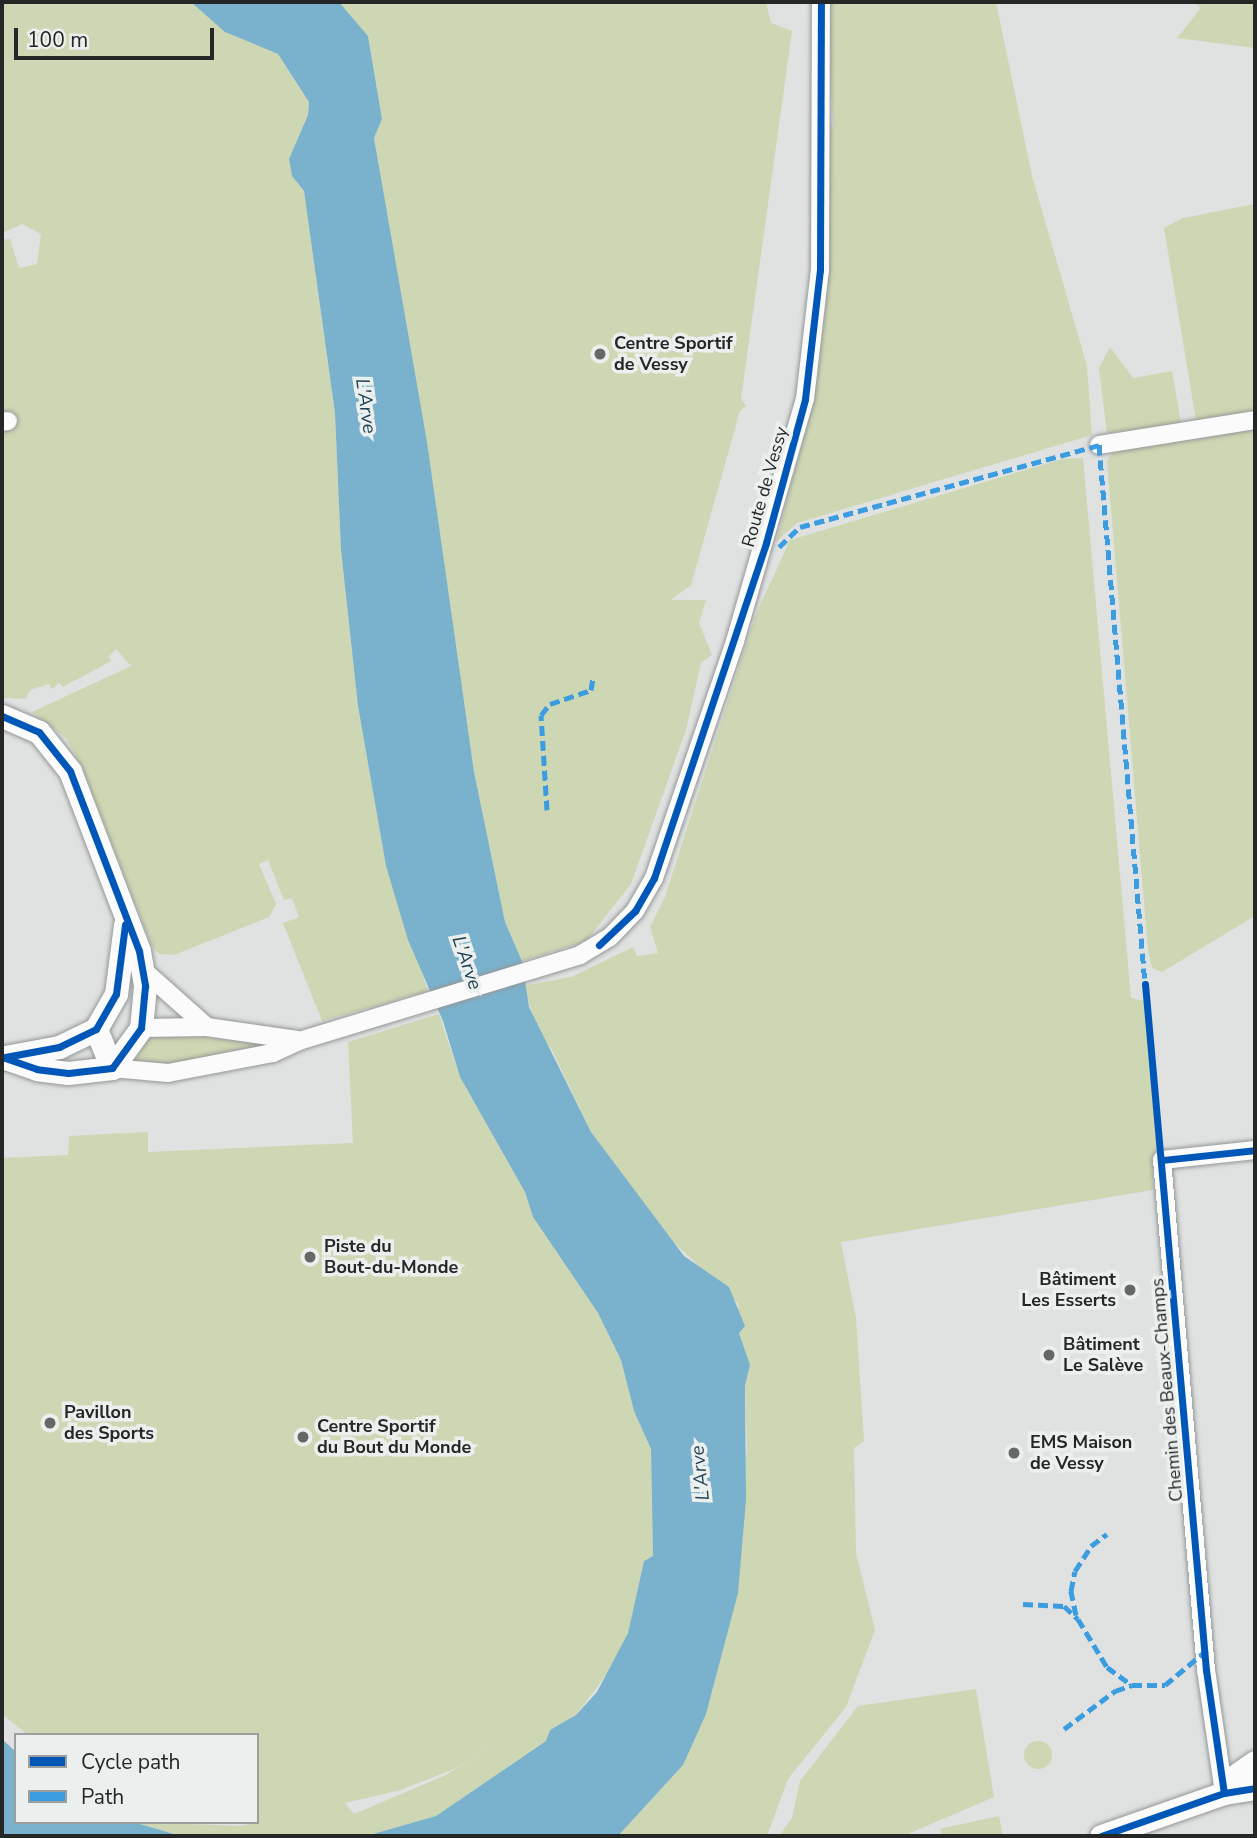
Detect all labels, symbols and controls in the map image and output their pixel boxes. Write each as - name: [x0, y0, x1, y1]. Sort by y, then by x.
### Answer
- scale bar: [18, 14, 217, 58]
- text: 100 m: [27, 26, 88, 54]
- place label: Centre Sportif de Vessy: [614, 333, 732, 376]
- marker: Centre Sportif de Vessy: [592, 346, 608, 362]
- water label: L'Arve: [350, 377, 380, 435]
- street label: Route de Vessy: [737, 424, 793, 550]
- water label: L'Arve: [446, 933, 486, 993]
- place label: Piste du Bout-du-Monde: [324, 1236, 458, 1278]
- marker: Piste du Bout-du-Monde: [302, 1249, 318, 1265]
- place label: Bâtiment Les Esserts: [1021, 1269, 1116, 1312]
- street label: Chemin des Beaux-Champs: [1146, 1277, 1188, 1503]
- marker: Bâtiment Les Esserts: [1122, 1282, 1138, 1298]
- place label: Bâtiment Le Salève: [1063, 1334, 1143, 1376]
- marker: Bâtiment Le Salève: [1041, 1347, 1057, 1363]
- place label: Pavillon des Sports: [64, 1402, 154, 1444]
- marker: Pavillon des Sports: [42, 1415, 58, 1431]
- place label: Centre Sportif du Bout du Monde: [317, 1416, 471, 1458]
- marker: Centre Sportif du Bout du Monde: [295, 1429, 311, 1445]
- place label: EMS Maison de Vessy: [1030, 1432, 1132, 1474]
- marker: EMS Maison de Vessy: [1004, 1443, 1024, 1463]
- water label: L'Arve: [687, 1444, 715, 1502]
- legend: [14, 1733, 259, 1824]
- text: Cycle path: [81, 1748, 180, 1776]
- text: Path: [81, 1783, 124, 1811]

